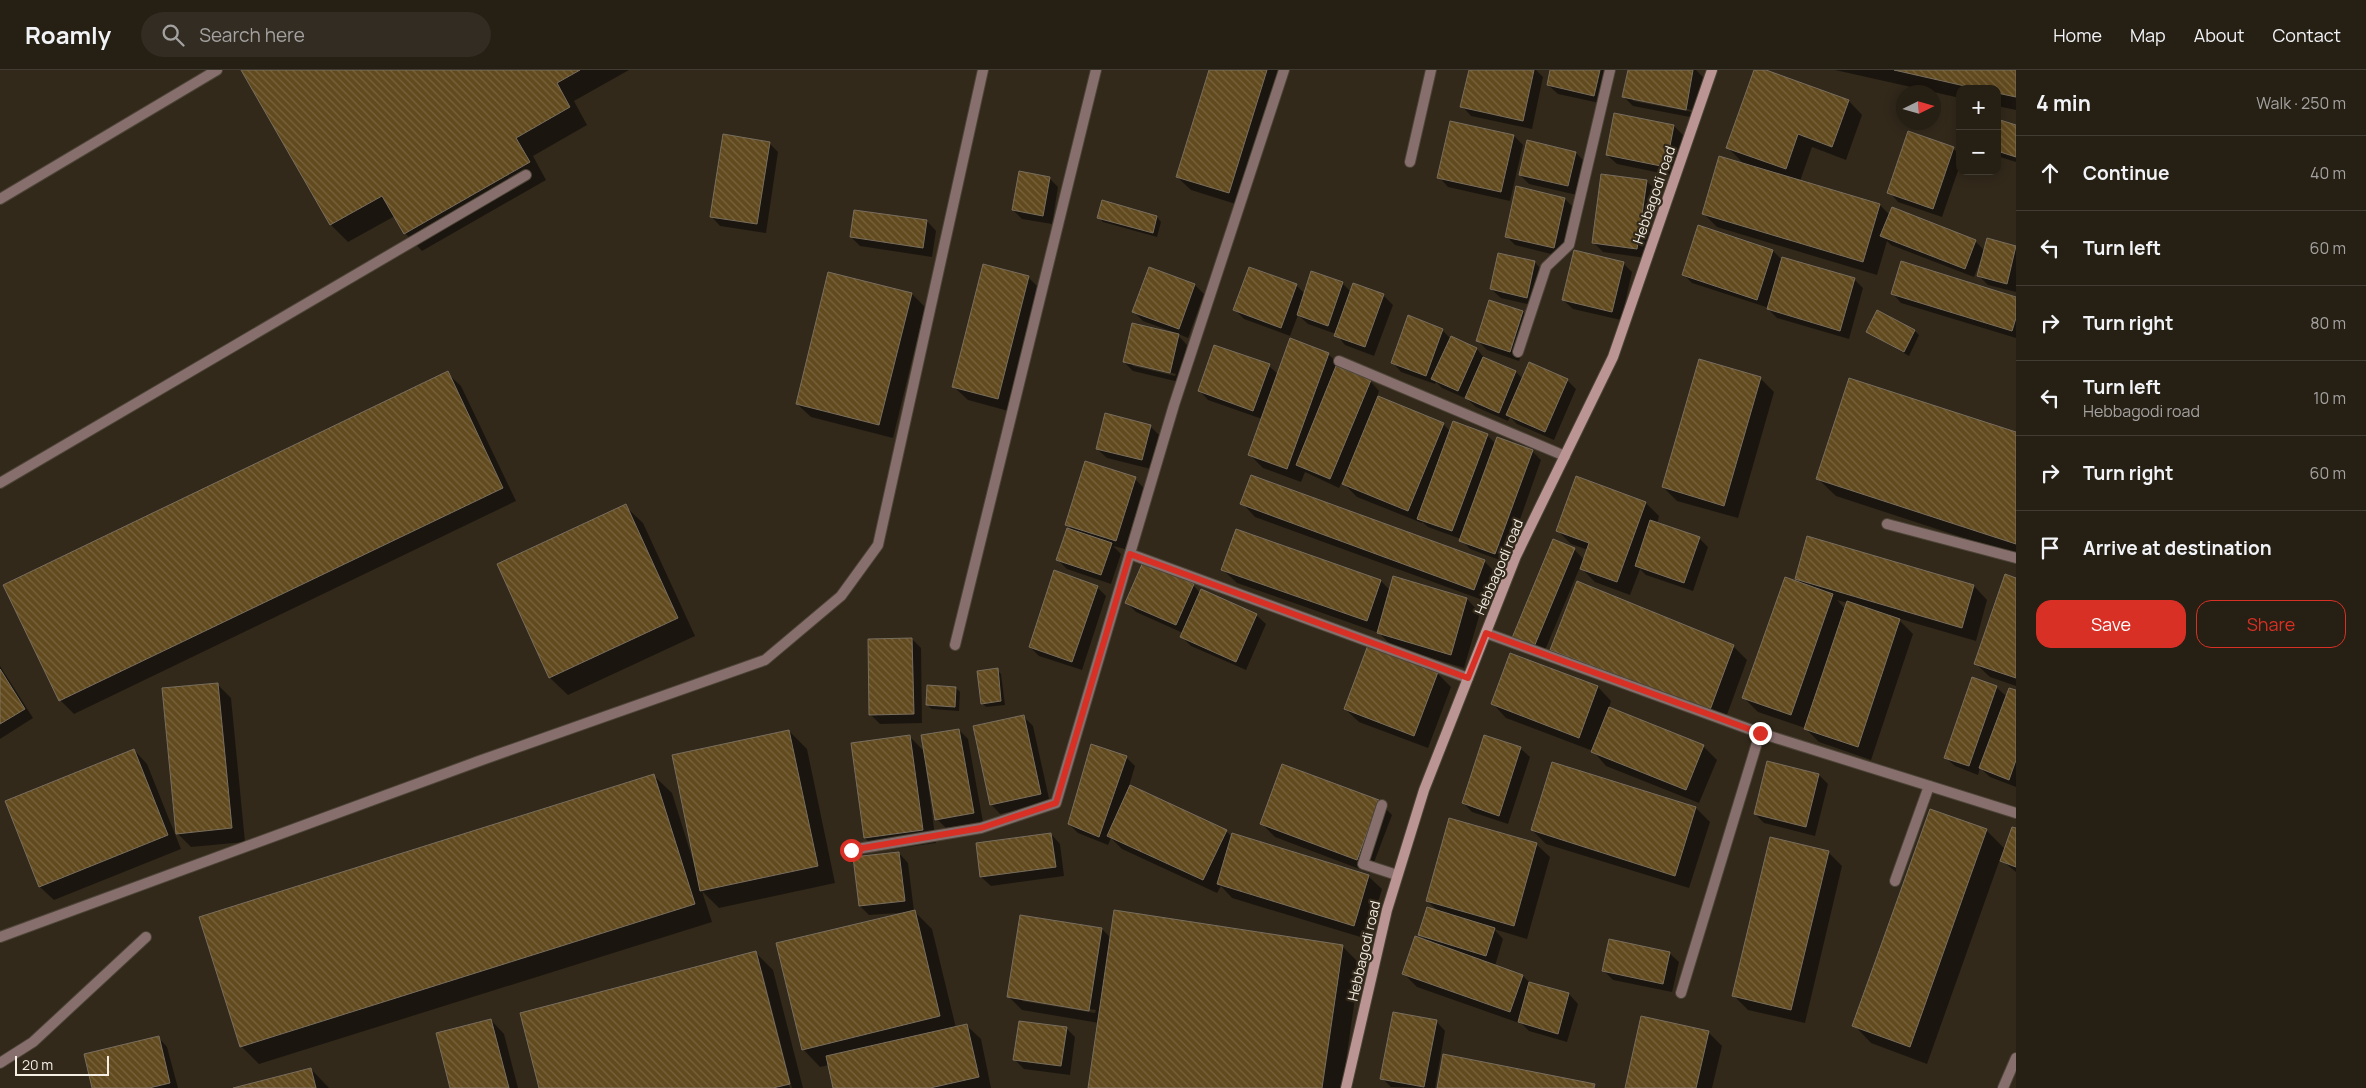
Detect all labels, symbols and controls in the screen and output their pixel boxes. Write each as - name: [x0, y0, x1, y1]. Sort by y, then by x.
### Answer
- search box: [141, 12, 491, 57]
- text: Roamly: [25, 18, 111, 51]
- icon: search: [159, 21, 187, 49]
- text: Search here: [199, 22, 305, 48]
- text: Home: [2053, 23, 2102, 47]
- text: Map: [2130, 23, 2166, 47]
- text: About: [2194, 23, 2244, 47]
- text: Contact: [2272, 23, 2341, 47]
- north arrow: [1896, 85, 1941, 130]
- map controls: [1956, 85, 2001, 175]
- button: +: [1956, 85, 2001, 130]
- text: 4 min: [2036, 89, 2091, 117]
- text: Walk · 250 m: [2256, 92, 2346, 114]
- button: −: [1956, 130, 2001, 175]
- street label: Hebbagodi road: [1628, 143, 1679, 246]
- icon: ahead: [2036, 159, 2064, 187]
- text: Continue: [2083, 160, 2169, 186]
- text: 40 m: [2310, 162, 2346, 184]
- icon: left: [2036, 234, 2064, 262]
- text: Turn left: [2083, 235, 2161, 261]
- text: 60 m: [2310, 237, 2346, 259]
- icon: right: [2036, 309, 2064, 337]
- text: Turn right: [2083, 310, 2173, 336]
- text: 80 m: [2310, 312, 2346, 334]
- text: Turn left: [2083, 374, 2161, 400]
- icon: left: [2036, 384, 2064, 412]
- text: 10 m: [2313, 387, 2346, 409]
- text: Hebbagodi road: [2083, 400, 2200, 422]
- icon: right: [2036, 459, 2064, 487]
- text: Turn right: [2083, 460, 2173, 486]
- text: 60 m: [2310, 462, 2346, 484]
- street label: Hebbagodi road: [1470, 516, 1527, 618]
- icon: arrive: [2036, 534, 2064, 562]
- text: Arrive at destination: [2083, 535, 2272, 561]
- button: Save: [2036, 600, 2186, 648]
- button: Share: [2196, 600, 2346, 648]
- route end: [1749, 722, 1772, 745]
- route start: [840, 839, 863, 862]
- street label: Hebbagodi road: [1343, 899, 1384, 1003]
- scale bar: [15, 1053, 109, 1076]
- text: 20 m: [22, 1055, 53, 1074]

